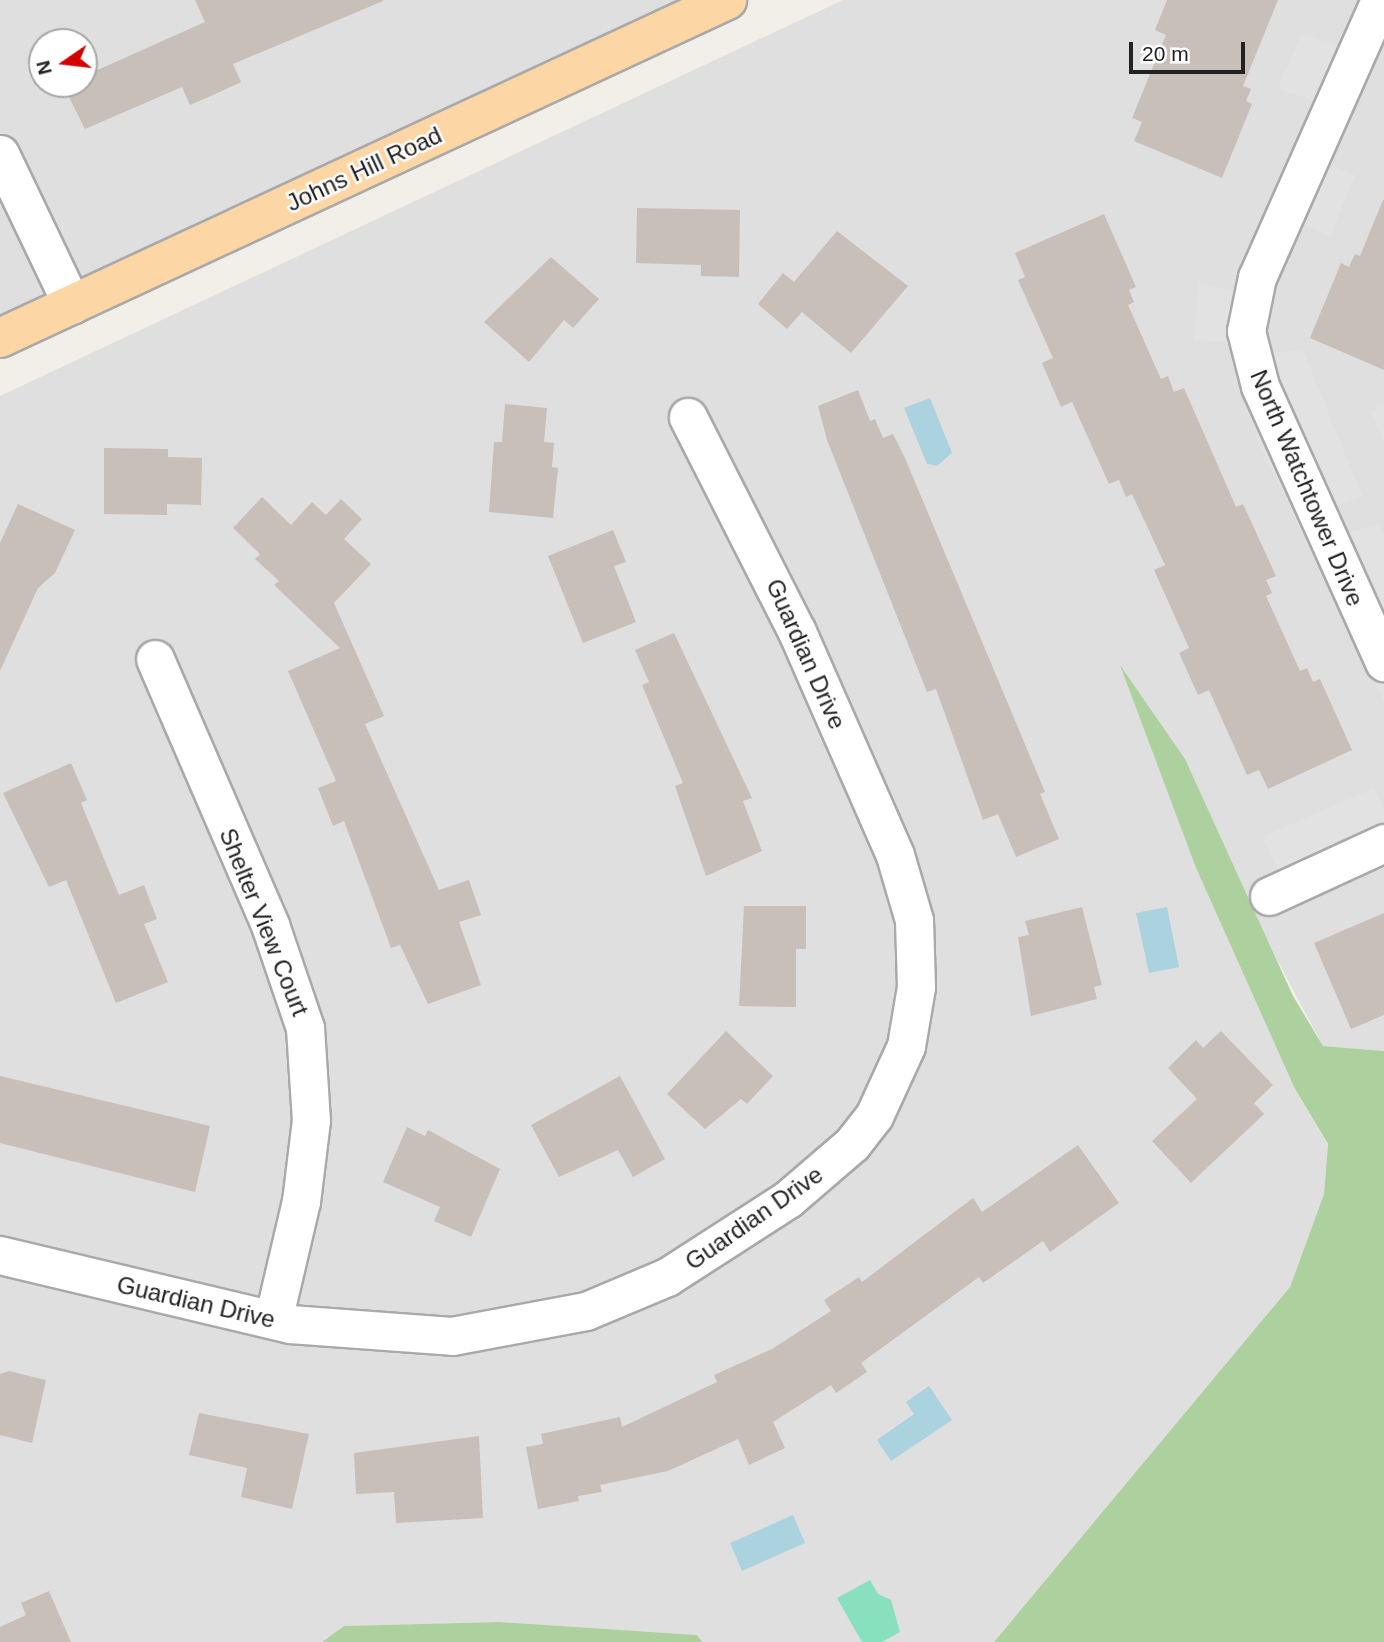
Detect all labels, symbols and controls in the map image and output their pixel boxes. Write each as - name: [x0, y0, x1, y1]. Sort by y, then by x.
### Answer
- north arrow: [28, 28, 98, 98]
- scale bar: [1132, 28, 1248, 72]
- text: 20 m: [1142, 42, 1189, 65]
- text: N: [32, 59, 56, 77]
- street label: Johns Hill Road: [282, 120, 446, 218]
- street label: North Watchtower Drive: [1244, 366, 1370, 610]
- street label: Guardian Drive: [760, 574, 852, 734]
- street label: Shelter View Court: [213, 824, 315, 1020]
- street label: Guardian Drive: [680, 1160, 828, 1276]
- street label: Guardian Drive: [114, 1270, 278, 1334]

